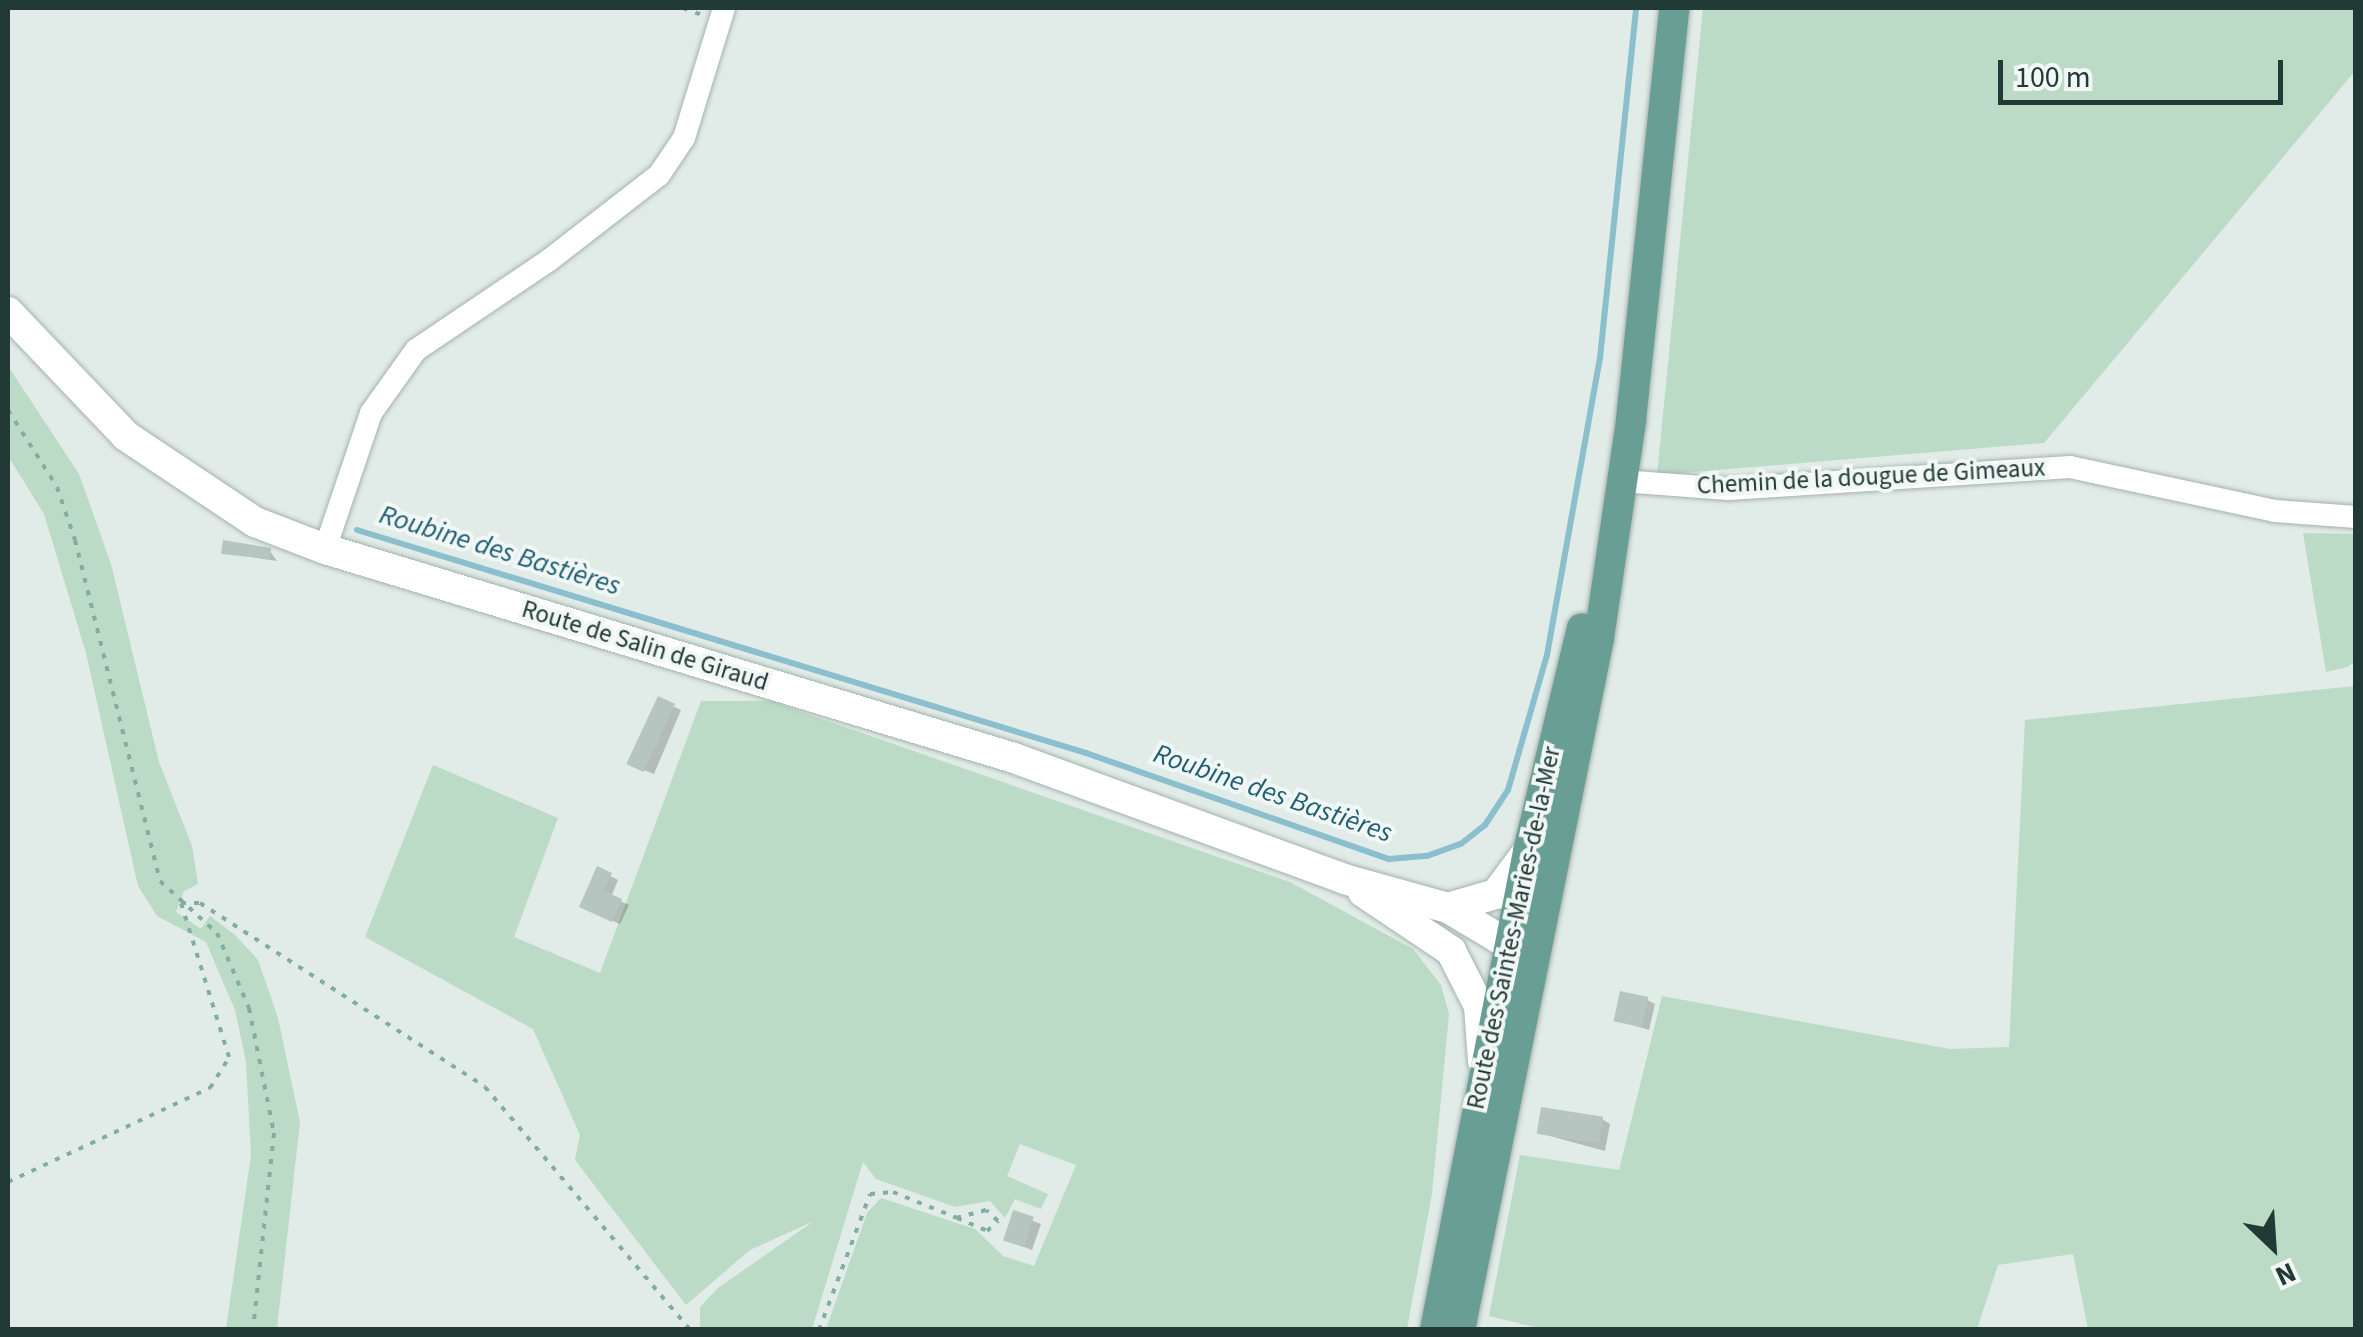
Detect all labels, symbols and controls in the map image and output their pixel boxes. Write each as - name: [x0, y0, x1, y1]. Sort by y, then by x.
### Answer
- scale bar: [2003, 40, 2288, 102]
- text: 100 m: [2015, 56, 2091, 99]
- street label: Chemin de la dougue de Gimeaux: [1696, 453, 2046, 501]
- water label: Roubine des Bastières: [375, 497, 625, 603]
- street label: Route de Salin de Giraud: [518, 594, 772, 698]
- water label: Roubine des Bastières: [1149, 736, 1397, 850]
- street label: Route des Saintes-Maries-de-la-Mer: [1461, 744, 1567, 1112]
- north arrow: [2223, 1197, 2323, 1297]
- text: N: [2269, 1252, 2303, 1296]

